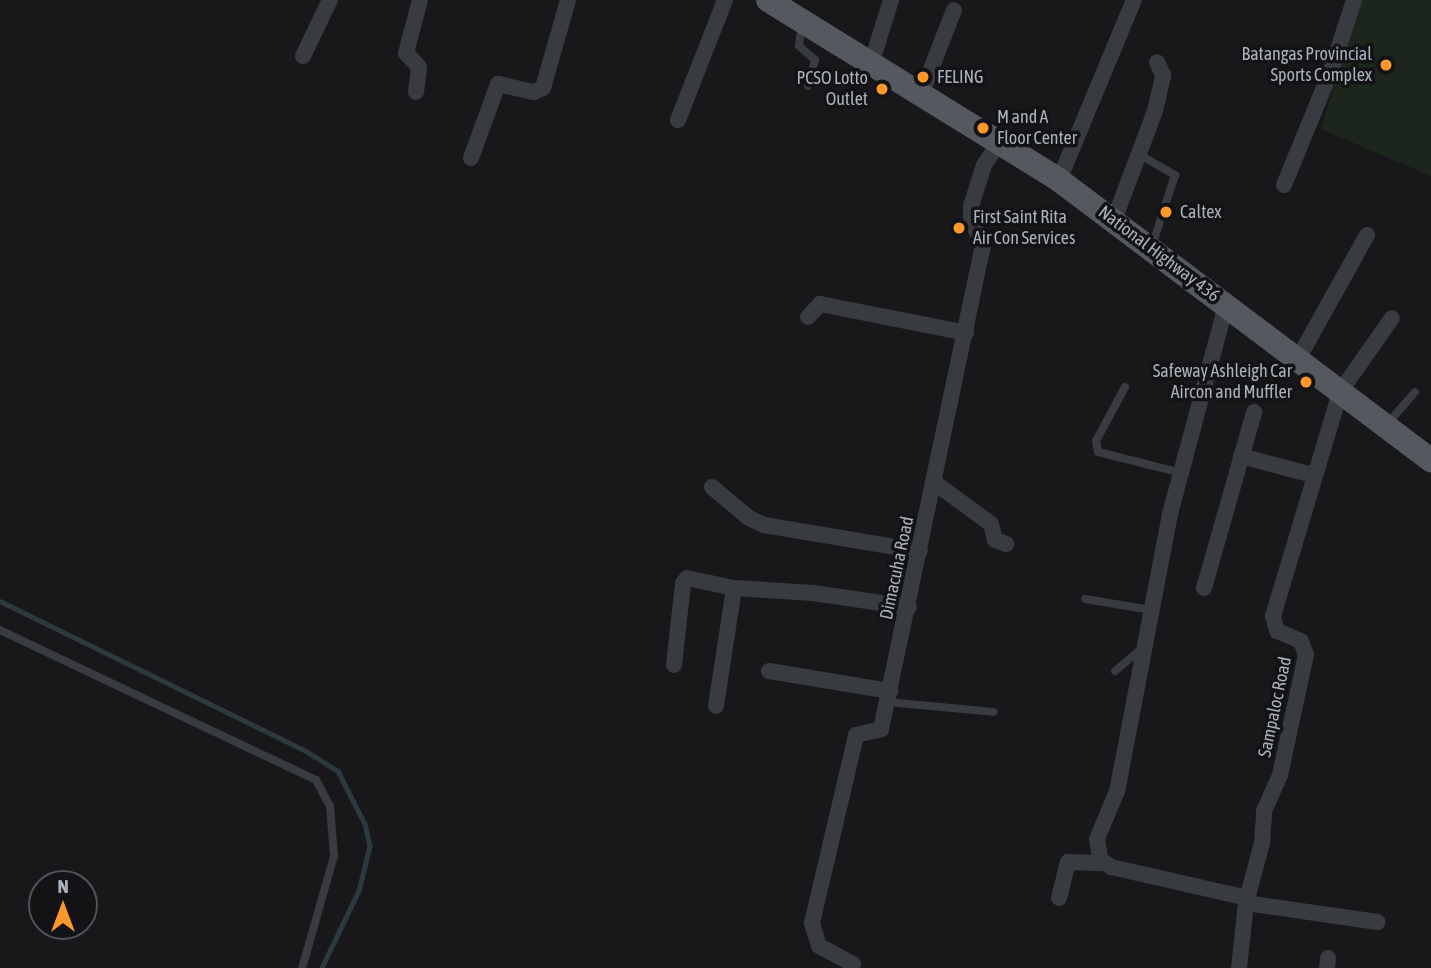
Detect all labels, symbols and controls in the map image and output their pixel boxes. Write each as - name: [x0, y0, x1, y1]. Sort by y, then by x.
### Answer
- place label: Batangas Provincial Sports Complex: [1242, 44, 1372, 86]
- marker: Batangas Provincial Sports Complex: [1378, 57, 1394, 73]
- place label: FELING: [937, 66, 984, 88]
- place label: PCSO Lotto Outlet: [796, 68, 868, 110]
- marker: FELING: [915, 69, 931, 85]
- marker: PCSO Lotto Outlet: [874, 81, 890, 97]
- place label: M and A Floor Center: [997, 107, 1077, 150]
- marker: M and A Floor Center: [975, 120, 991, 136]
- street label: National Highway 436: [1094, 201, 1224, 307]
- place label: Caltex: [1180, 201, 1222, 223]
- marker: Caltex: [1158, 204, 1174, 220]
- place label: First Saint Rita Air Con Services: [973, 207, 1075, 249]
- marker: First Saint Rita Air Con Services: [951, 220, 967, 236]
- place label: Safeway Ashleigh Car Aircon and Muffler: [1153, 361, 1292, 404]
- marker: Safeway Ashleigh Car Aircon and Muffler: [1298, 374, 1314, 390]
- street label: Dimacuha Road: [876, 514, 918, 622]
- street label: Sampaloc Road: [1254, 655, 1296, 759]
- north arrow: [28, 870, 98, 940]
- text: N: [57, 875, 69, 897]

